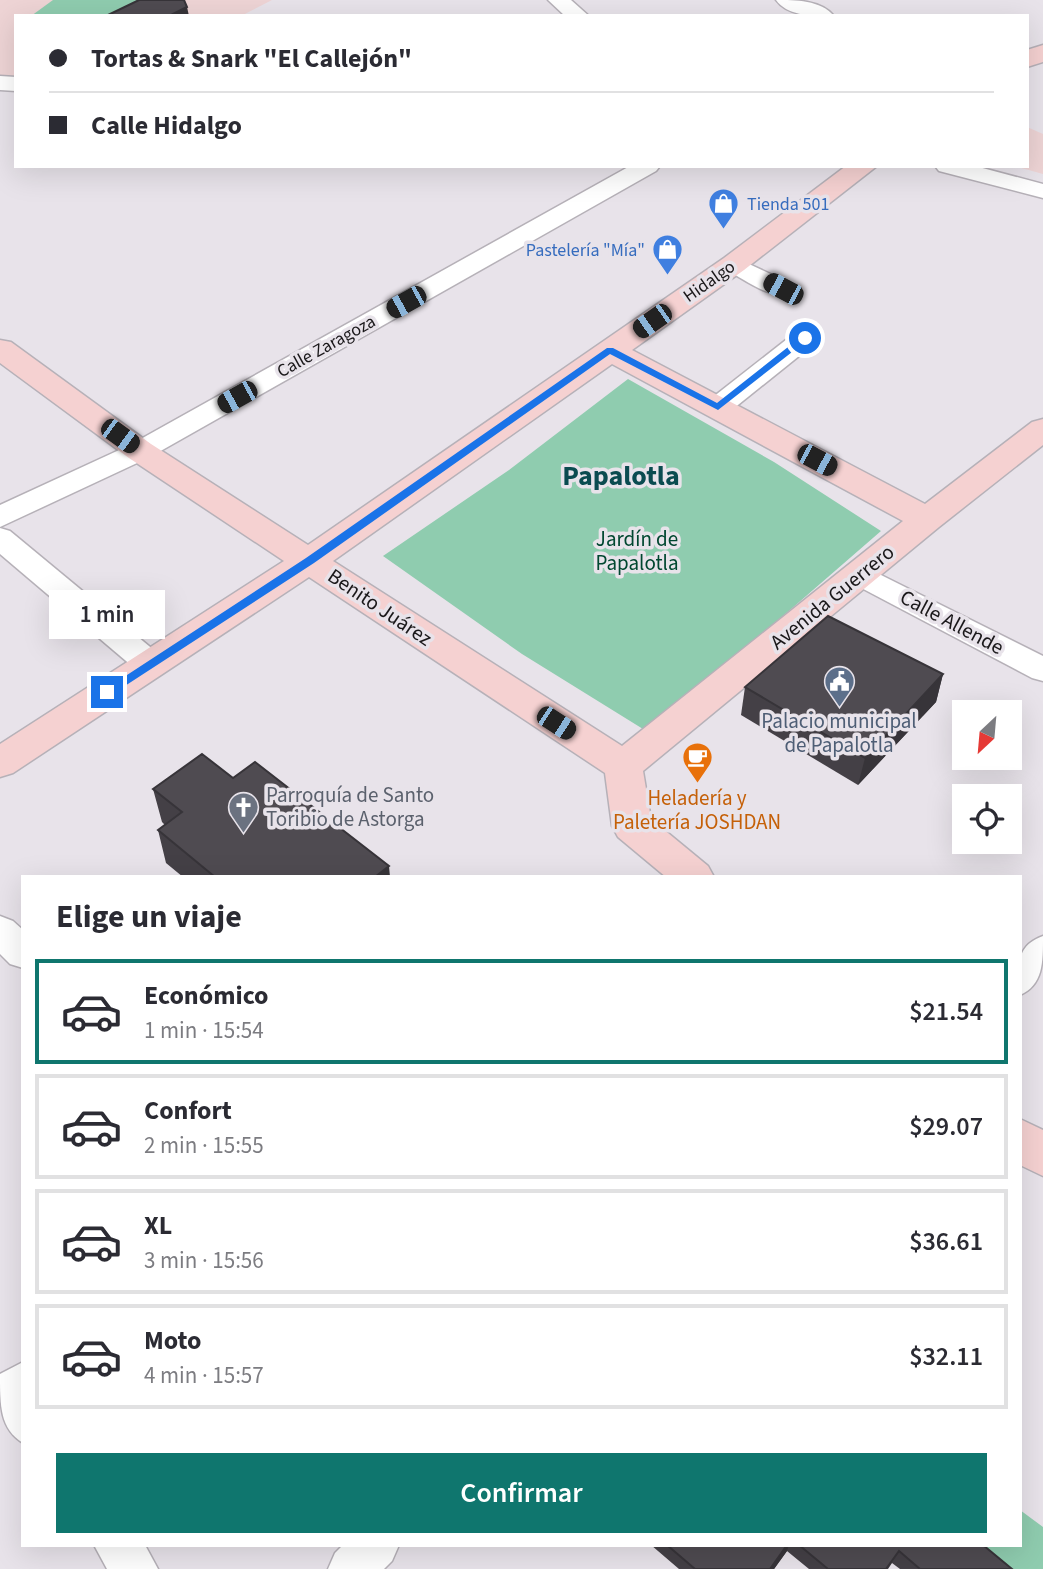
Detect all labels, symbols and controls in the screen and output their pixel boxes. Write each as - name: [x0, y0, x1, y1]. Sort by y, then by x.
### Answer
- text: Tortas & Snark "El Callejón": [91, 40, 412, 77]
- text: Calle Hidalgo: [91, 107, 242, 144]
- shop icon: Tienda 501: [707, 187, 741, 231]
- place label: Tienda 501: [747, 192, 829, 217]
- shop icon: Pastelería "Mía": [651, 233, 685, 277]
- place label: Pastelería "Mía": [526, 238, 645, 263]
- street label: Hidalgo: [678, 254, 740, 308]
- car: [760, 270, 807, 308]
- car: [383, 283, 430, 321]
- car: [629, 300, 676, 342]
- street label: Calle Zaragoza: [272, 309, 380, 384]
- route start: [789, 322, 821, 354]
- car: [214, 378, 261, 416]
- car: [97, 415, 144, 457]
- car: [794, 441, 841, 479]
- district label: Papalotla: [562, 456, 680, 496]
- park label: Jardín de Papalotla: [596, 524, 678, 578]
- street label: Avenida Guerrero: [763, 537, 901, 657]
- street label: Benito Juárez: [322, 561, 438, 653]
- street label: Calle Allende: [895, 582, 1009, 662]
- callout: 1 min: [49, 590, 165, 640]
- text: 1 min: [80, 598, 134, 631]
- public building icon: Palacio municipal de Papalotla: [822, 664, 856, 708]
- route end: [91, 676, 123, 708]
- north arrow: [952, 700, 1022, 770]
- map controls: [952, 700, 1022, 854]
- car: [533, 703, 580, 743]
- place label: Palacio municipal de Papalotla: [761, 706, 917, 760]
- cafe icon: Heladería y Paletería JOSHDAN: [680, 741, 714, 785]
- place label: Parroquía de Santo Toribio de Astorga: [266, 780, 434, 834]
- place label: Heladería y Paletería JOSHDAN: [613, 783, 781, 837]
- button: locate: [952, 784, 1022, 854]
- church icon: Parroquía de Santo Toribio de Astorga: [226, 790, 260, 834]
- text: Elige un viaje: [56, 894, 242, 940]
- text: Económico: [144, 977, 269, 1014]
- icon: car: [60, 980, 123, 1043]
- text: $21.54: [909, 993, 983, 1030]
- text: 1 min · 15:54: [144, 1014, 264, 1047]
- text: Confort: [144, 1092, 232, 1129]
- icon: car: [60, 1095, 123, 1158]
- text: $29.07: [909, 1108, 983, 1145]
- text: 2 min · 15:55: [144, 1129, 264, 1162]
- text: XL: [144, 1207, 172, 1244]
- icon: car: [60, 1210, 123, 1273]
- text: $36.61: [909, 1223, 983, 1260]
- text: 3 min · 15:56: [144, 1244, 264, 1277]
- text: Moto: [144, 1322, 201, 1359]
- icon: car: [60, 1325, 123, 1388]
- text: $32.11: [909, 1338, 983, 1375]
- text: 4 min · 15:57: [144, 1359, 264, 1392]
- button: Confirmar: [56, 1453, 987, 1533]

